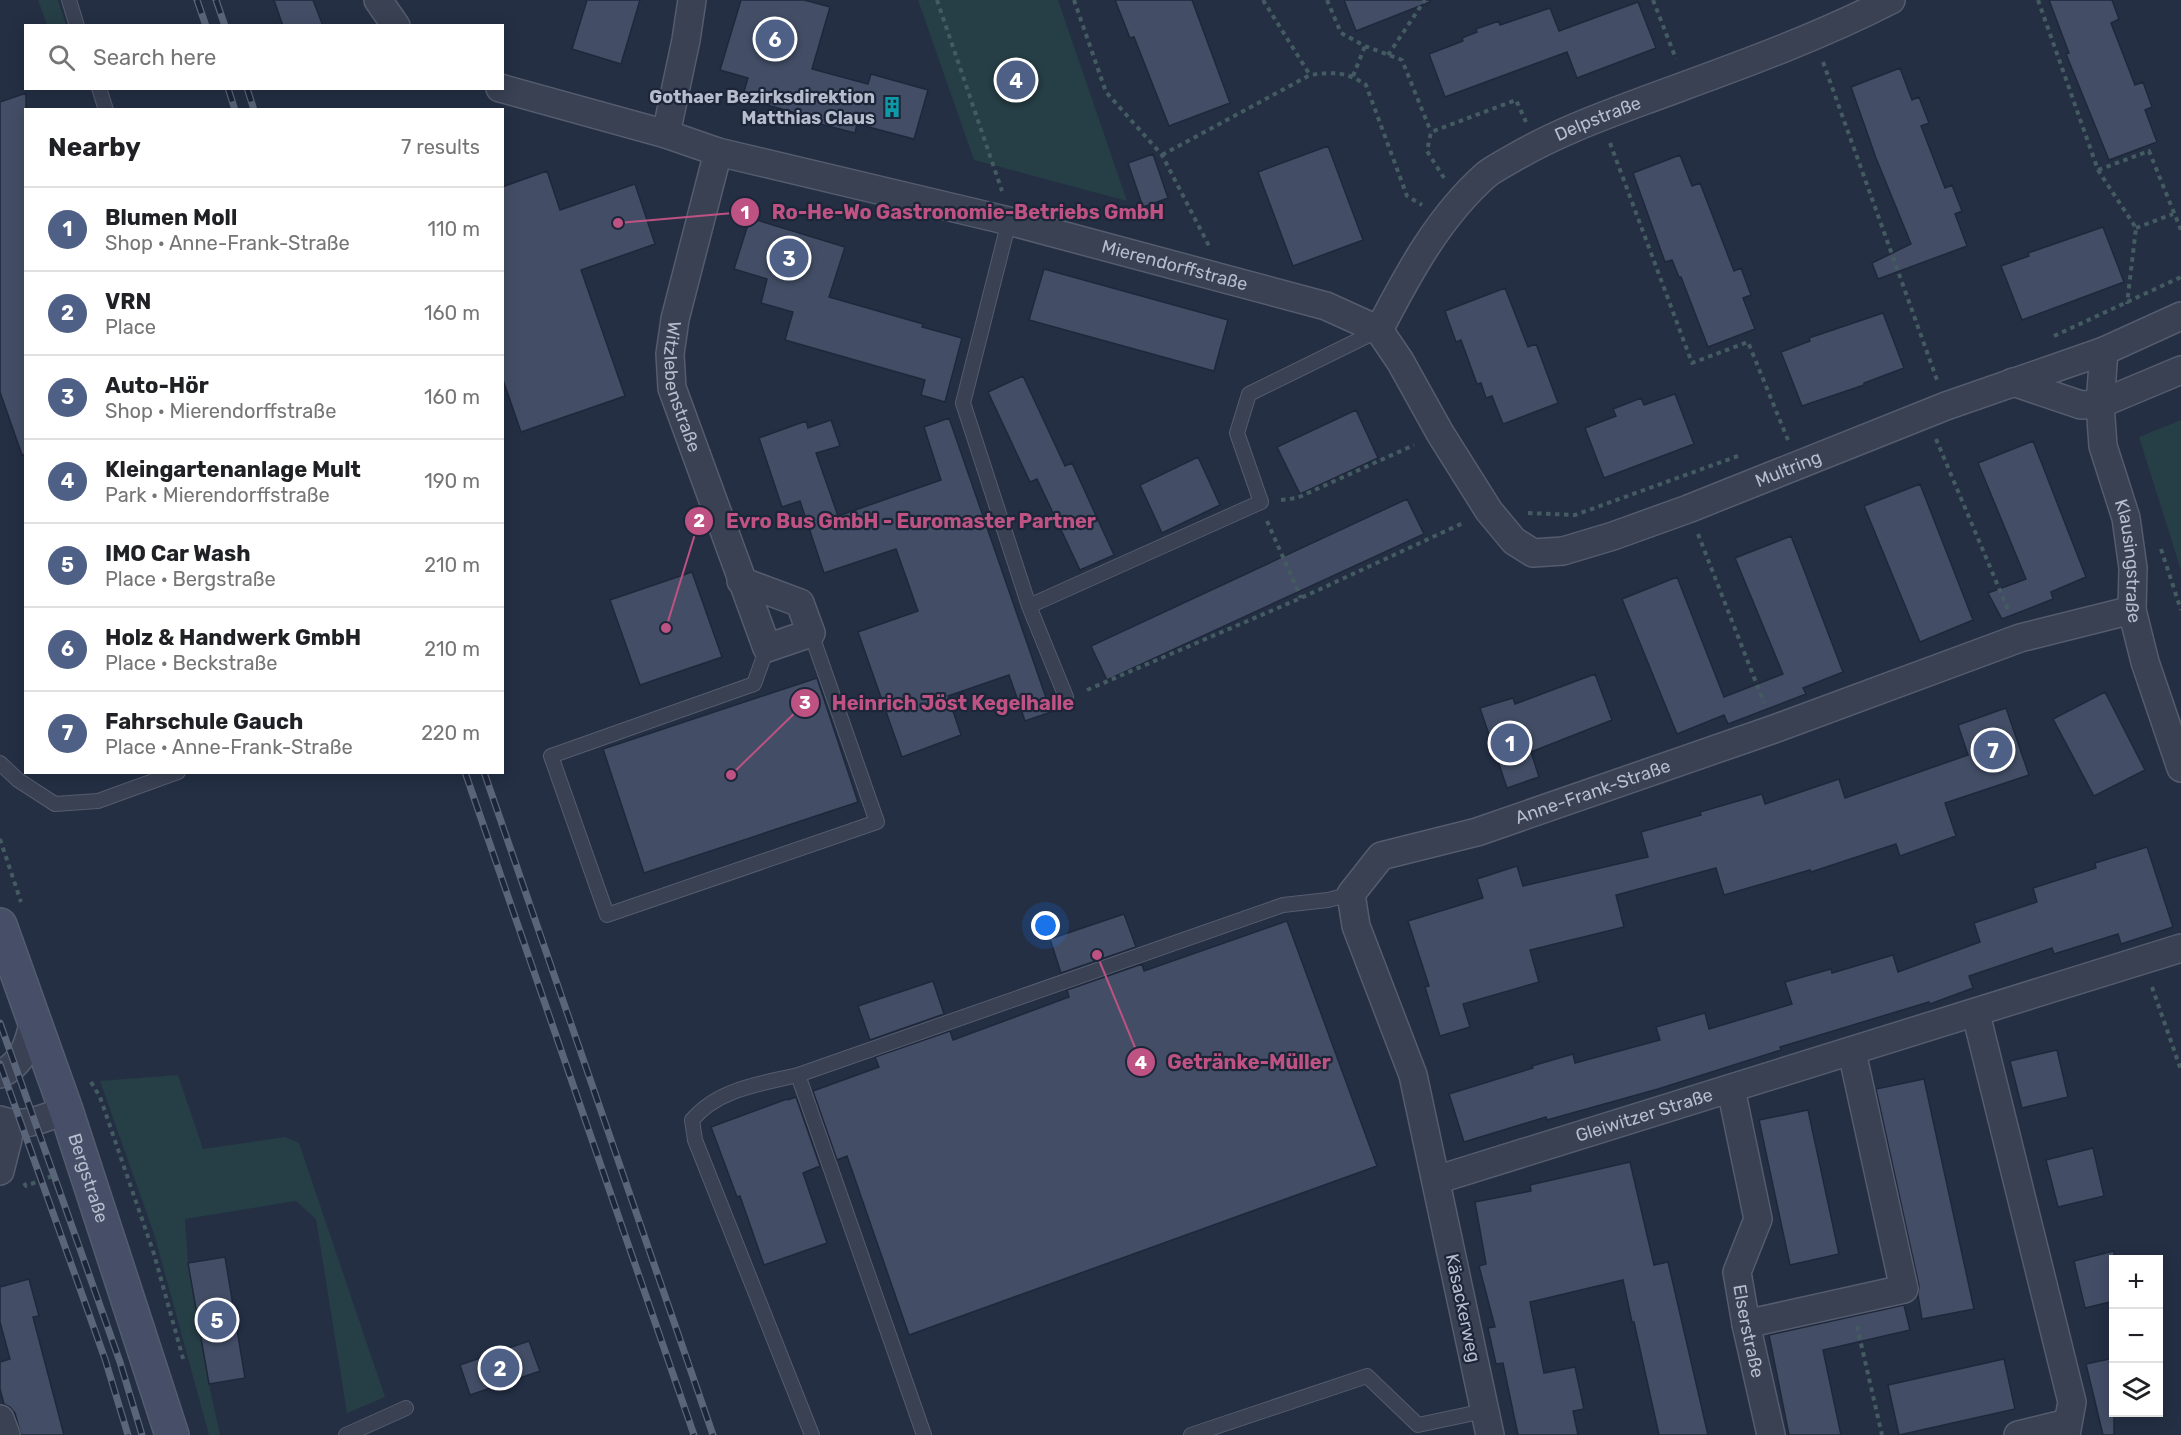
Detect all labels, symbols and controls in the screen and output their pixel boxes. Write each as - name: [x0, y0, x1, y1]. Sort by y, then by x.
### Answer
- pin: 6: [756, 16, 794, 62]
- search box: [24, 24, 504, 90]
- icon: search: [45, 41, 78, 74]
- text: Search here: [93, 44, 216, 71]
- pin: 4: [996, 58, 1036, 103]
- place label: Gothaer Bezirksdirektion Matthias Claus: [649, 86, 875, 129]
- street label: Delpstraße: [1551, 92, 1644, 146]
- building icon: Gothaer Bezirksdirektion Matthias Claus: [880, 95, 904, 119]
- text: Nearby: [48, 132, 141, 163]
- text: 7 results: [401, 135, 480, 159]
- callout: Ro-He-Wo Gastronomie-Betriebs GmbH: [730, 193, 1177, 231]
- text: Ro-He-Wo Gastronomie-Betriebs GmbH: [772, 200, 1164, 224]
- text: 1: [741, 202, 749, 224]
- text: Blumen Moll: [105, 204, 237, 231]
- text: 1: [63, 217, 72, 241]
- text: 110 m: [428, 217, 480, 241]
- text: Shop · Anne-Frank-Straße: [105, 231, 350, 255]
- street label: Mierendorffstraße: [1099, 235, 1250, 296]
- pin: 3: [770, 236, 808, 280]
- text: VRN: [105, 288, 151, 315]
- text: 2: [61, 301, 74, 325]
- text: 160 m: [424, 301, 480, 325]
- text: Place: [105, 315, 156, 339]
- street label: Witzlebenstraße: [659, 320, 706, 455]
- text: Auto-Hör: [105, 372, 209, 399]
- text: 3: [61, 385, 74, 409]
- text: 160 m: [424, 385, 480, 409]
- text: Shop · Mierendorffstraße: [105, 399, 336, 423]
- street label: Multring: [1752, 446, 1824, 492]
- text: Kleingartenanlage Mult: [105, 456, 361, 483]
- text: 4: [61, 469, 74, 493]
- text: 190 m: [424, 469, 480, 493]
- text: Park · Mierendorffstraße: [105, 483, 330, 507]
- street label: Klausingstraße: [2110, 496, 2146, 625]
- callout: Evro Bus GmbH - Euromaster Partner: [684, 502, 1108, 540]
- text: Evro Bus GmbH - Euromaster Partner: [726, 509, 1096, 533]
- text: 2: [693, 510, 705, 532]
- text: IMO Car Wash: [105, 540, 251, 567]
- text: 5: [61, 553, 74, 577]
- text: 210 m: [424, 553, 480, 577]
- text: Place · Bergstraße: [105, 567, 276, 591]
- text: Holz & Handwerk GmbH: [105, 624, 361, 651]
- text: 6: [61, 637, 74, 661]
- text: 210 m: [424, 637, 480, 661]
- text: Place · Beckstraße: [105, 651, 278, 675]
- callout: Heinrich Jöst Kegelhalle: [790, 684, 1086, 722]
- text: Heinrich Jöst Kegelhalle: [832, 691, 1074, 715]
- text: 3: [799, 692, 811, 714]
- text: Fahrschule Gauch: [105, 708, 303, 735]
- pin: 1: [1490, 720, 1530, 766]
- text: 7: [62, 721, 73, 745]
- text: 220 m: [421, 721, 480, 745]
- pin: 7: [1974, 728, 2012, 772]
- text: Place · Anne-Frank-Straße: [105, 735, 353, 759]
- street label: Anne-Frank-Straße: [1512, 755, 1673, 829]
- your location: [1031, 911, 1060, 940]
- callout: Getränke-Müller: [1126, 1043, 1343, 1081]
- text: Getränke-Müller: [1167, 1050, 1331, 1074]
- text: 4: [1135, 1052, 1147, 1074]
- street label: Gleiwitzer Straße: [1573, 1083, 1715, 1147]
- street label: Bergstraße: [63, 1130, 113, 1226]
- street label: Käsackerweg: [1441, 1252, 1485, 1364]
- map controls: [2109, 1255, 2163, 1417]
- button: +: [2109, 1255, 2163, 1309]
- street label: Elserstraße: [1728, 1283, 1769, 1380]
- pin: 5: [198, 1298, 236, 1342]
- button: −: [2109, 1309, 2163, 1363]
- pin: 2: [480, 1346, 520, 1390]
- button: layers: [2109, 1363, 2163, 1417]

